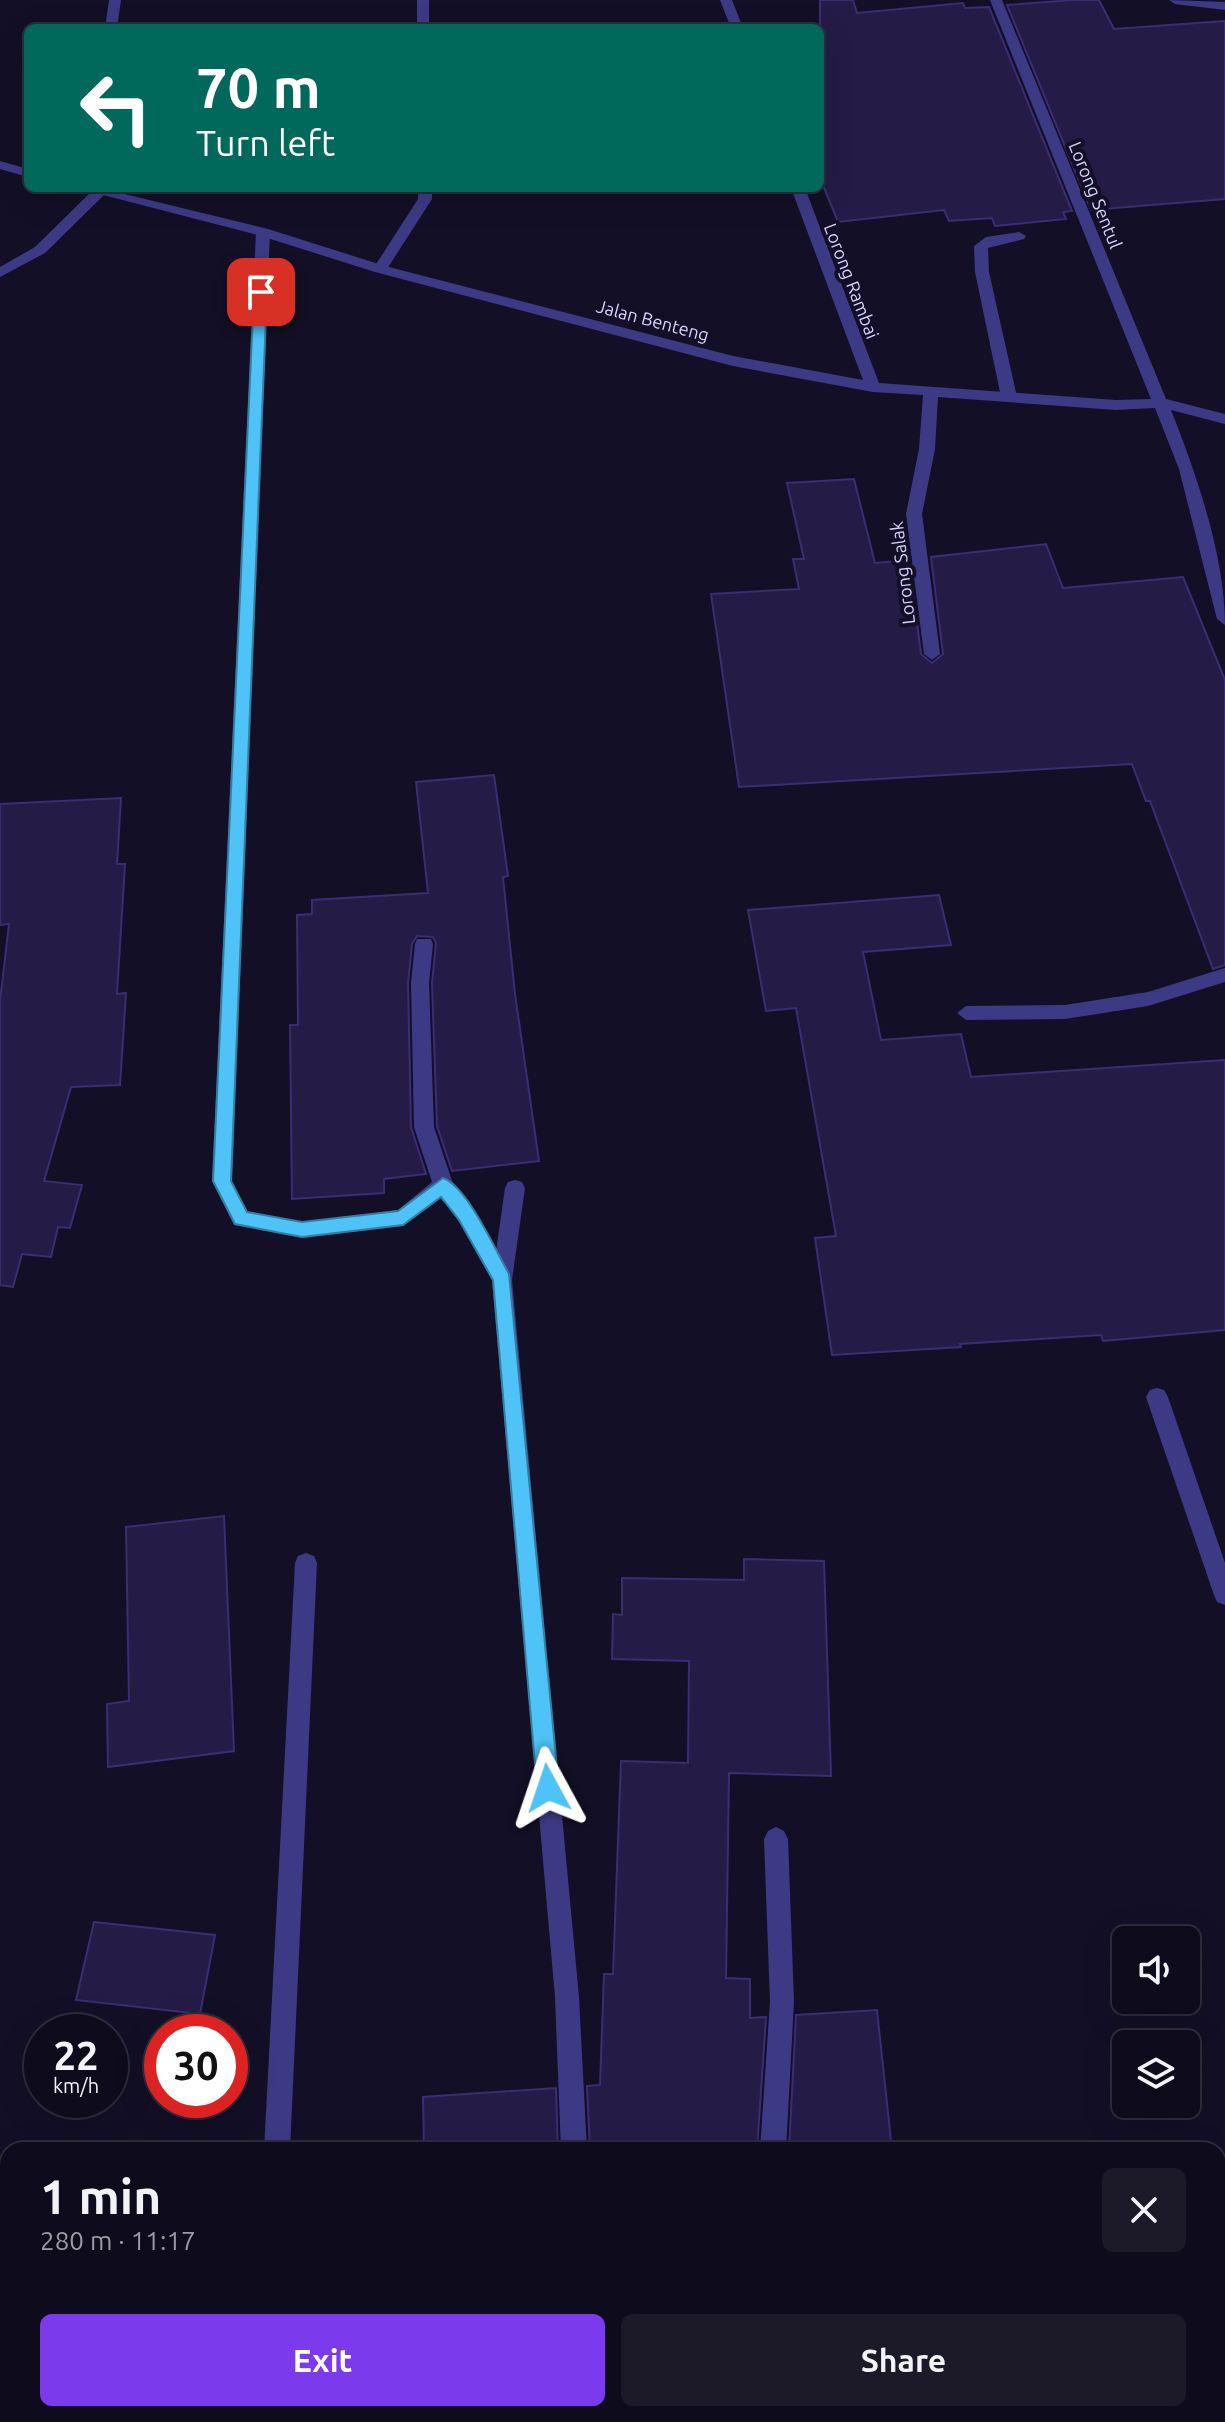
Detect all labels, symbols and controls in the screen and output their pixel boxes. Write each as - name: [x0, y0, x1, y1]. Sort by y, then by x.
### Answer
- icon: left: [64, 56, 168, 160]
- text: 70 m: [196, 56, 321, 119]
- text: Turn left: [196, 122, 335, 163]
- street label: Lorong Sentul: [1065, 139, 1127, 252]
- street label: Lorong Rambai: [821, 221, 883, 341]
- pin: [227, 258, 295, 326]
- icon: arrive: [239, 270, 283, 314]
- street label: Jalan Benteng: [595, 295, 711, 345]
- street label: Lorong Salak: [886, 520, 918, 626]
- position arrow: [506, 1746, 590, 1830]
- map controls: [1112, 1926, 1200, 2118]
- button: sound: [1112, 1926, 1200, 2014]
- speed limit sign: 30: [144, 2014, 248, 2118]
- button: layers: [1112, 2030, 1200, 2118]
- text: 22: [53, 2033, 99, 2078]
- text: km/h: [53, 2074, 99, 2097]
- button: close: [1102, 2168, 1186, 2252]
- text: 1 min: [40, 2169, 161, 2223]
- text: 280 m · 11:17: [40, 2226, 196, 2255]
- button: Exit: [40, 2314, 605, 2406]
- button: Share: [621, 2314, 1186, 2406]

